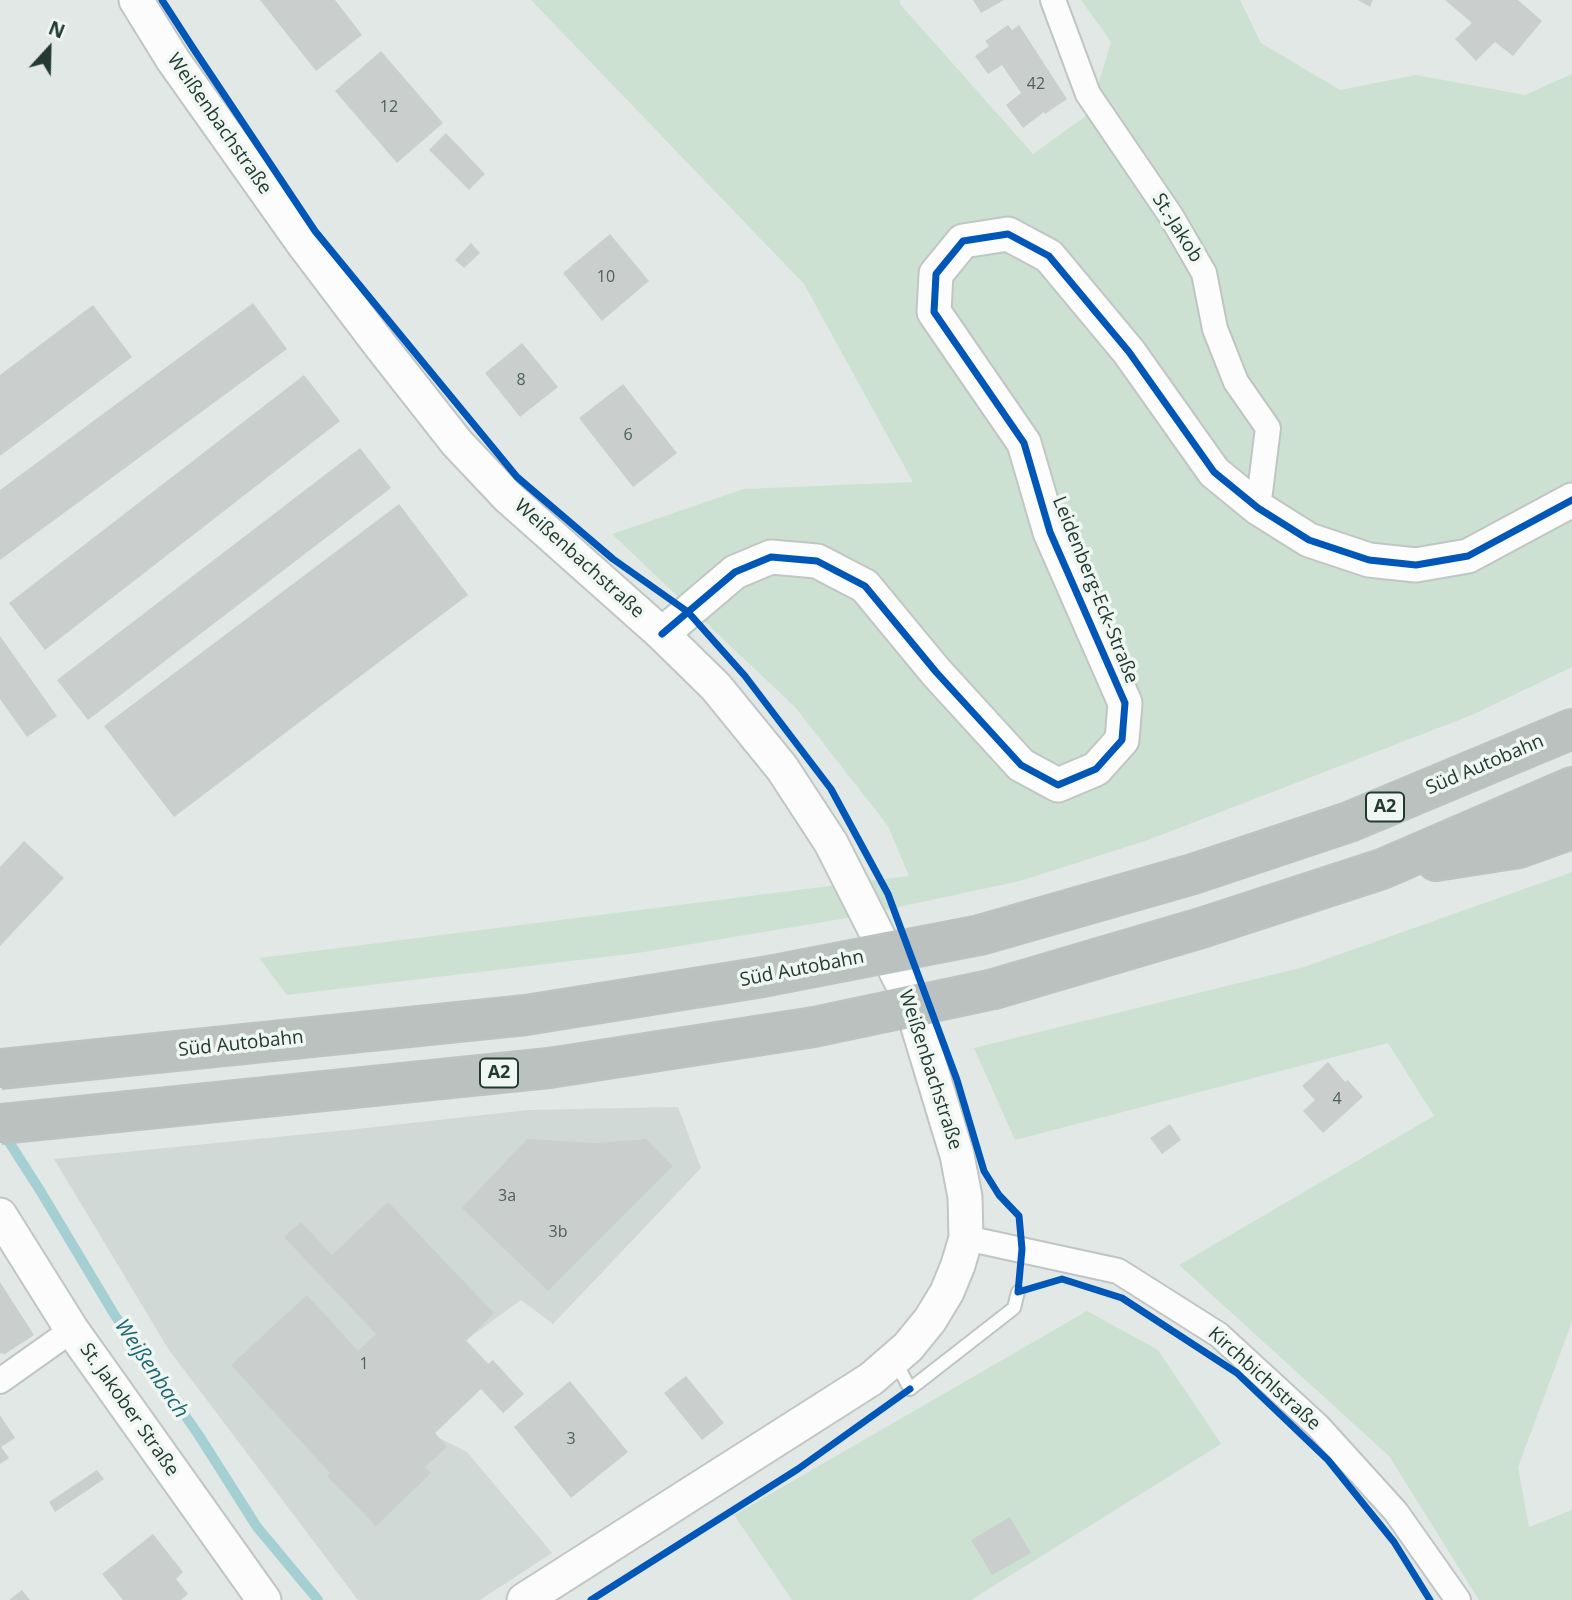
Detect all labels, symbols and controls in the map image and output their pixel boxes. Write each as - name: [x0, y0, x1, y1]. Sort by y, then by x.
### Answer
- north arrow: [14, 14, 84, 84]
- text: N: [45, 15, 69, 44]
- street label: Weißenbachstraße: [162, 49, 276, 199]
- house number: 42: [1027, 74, 1045, 94]
- house number: 12: [380, 97, 398, 117]
- street label: St.-Jakob: [1147, 189, 1207, 267]
- house number: 10: [597, 267, 615, 287]
- house number: 8: [516, 370, 526, 390]
- house number: 6: [623, 425, 633, 445]
- street label: Leidenberg-Eck-Straße: [1047, 493, 1143, 687]
- street label: Weißenbachstraße: [509, 495, 649, 623]
- street label: Süd Autobahn: [1423, 730, 1547, 800]
- road number: A2: [1366, 792, 1404, 822]
- street label: Süd Autobahn: [738, 946, 866, 992]
- street label: Weißenbachstraße: [893, 987, 967, 1153]
- street label: Süd Autobahn: [177, 1026, 305, 1062]
- road number: A2: [480, 1058, 518, 1088]
- house number: 4: [1332, 1089, 1342, 1109]
- house number: 3a: [498, 1186, 516, 1206]
- house number: 3b: [549, 1222, 567, 1242]
- water label: Weißenbach: [109, 1315, 193, 1423]
- street label: Kirchbichlstraße: [1203, 1322, 1325, 1436]
- street label: St. Jakober Straße: [75, 1339, 183, 1481]
- house number: 1: [359, 1354, 369, 1374]
- house number: 3: [566, 1429, 576, 1449]

